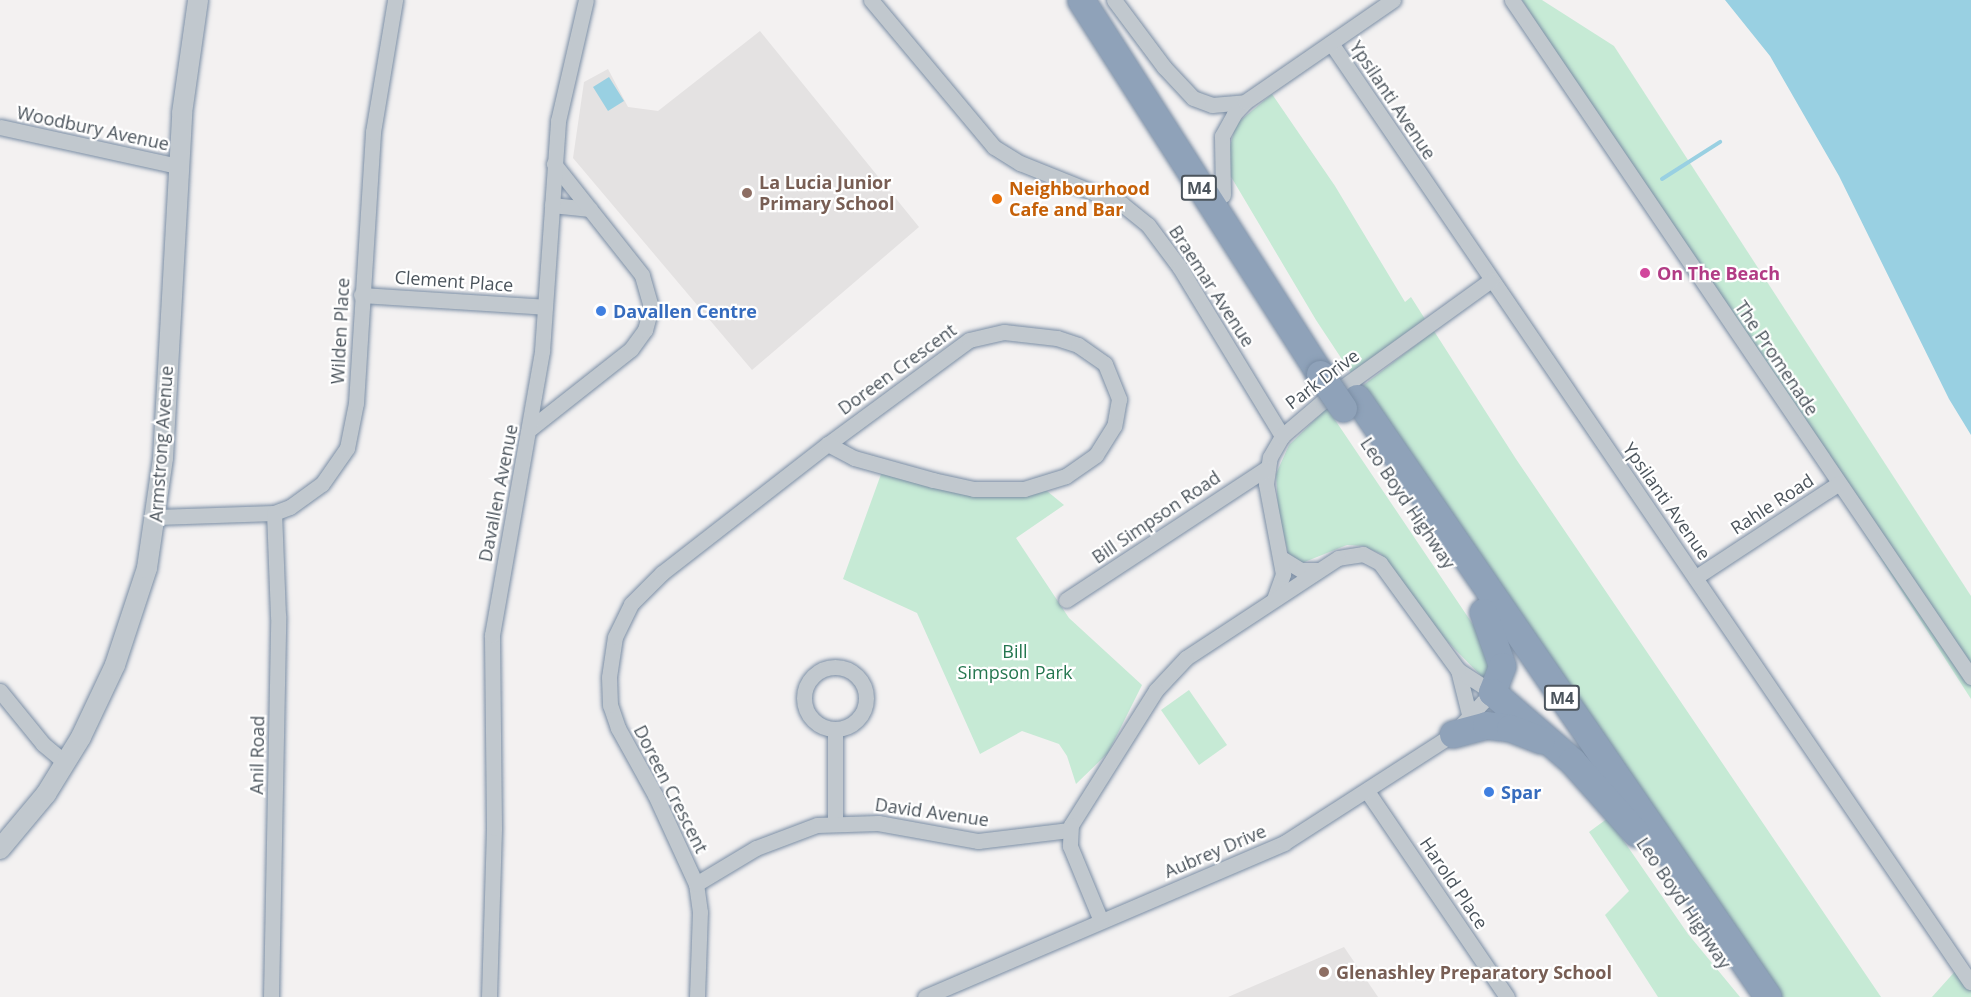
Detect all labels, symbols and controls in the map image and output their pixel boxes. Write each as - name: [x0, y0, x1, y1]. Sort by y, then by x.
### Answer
- street label: Ypsilanti Avenue: [1345, 37, 1441, 163]
- street label: Woodbury Avenue: [15, 101, 171, 155]
- place label: La Lucia Junior Primary School: [759, 172, 894, 214]
- road number: M4: [1180, 175, 1218, 201]
- place label: Neighbourhood Cafe and Bar: [1009, 178, 1150, 220]
- marker: La Lucia Junior Primary School: [740, 186, 754, 200]
- marker: Neighbourhood Cafe and Bar: [990, 192, 1004, 206]
- street label: Braemar Avenue: [1165, 221, 1259, 351]
- place label: On The Beach: [1657, 262, 1780, 284]
- street label: Clement Place: [394, 266, 514, 296]
- marker: On The Beach: [1638, 266, 1652, 280]
- street label: Wilden Place: [326, 277, 354, 385]
- street label: The Promenade: [1731, 297, 1823, 419]
- place label: Davallen Centre: [613, 300, 757, 322]
- marker: Davallen Centre: [594, 304, 608, 318]
- street label: Doreen Crescent: [834, 319, 960, 419]
- street label: Park Drive: [1281, 344, 1363, 414]
- street label: Armstrong Avenue: [145, 365, 177, 523]
- street label: Davallen Avenue: [474, 422, 522, 564]
- street label: Leo Boyd Highway: [1356, 433, 1460, 573]
- street label: Ypsilanti Avenue: [1619, 438, 1715, 564]
- street label: Bill Simpson Road: [1088, 466, 1224, 568]
- street label: Rahle Road: [1727, 469, 1817, 539]
- park label: Bill Simpson Park: [958, 641, 1072, 684]
- road number: M4: [1542, 685, 1582, 711]
- street label: Anil Road: [246, 715, 268, 795]
- street label: Doreen Crescent: [629, 721, 713, 857]
- place label: Spar: [1501, 781, 1541, 803]
- marker: Spar: [1482, 785, 1496, 799]
- street label: David Avenue: [874, 793, 990, 831]
- street label: Aubrey Drive: [1161, 820, 1269, 882]
- street label: Harold Place: [1415, 833, 1493, 933]
- street label: Leo Boyd Highway: [1632, 833, 1736, 973]
- place label: Glenashley Preparatory School: [1336, 961, 1612, 983]
- marker: Glenashley Preparatory School: [1317, 965, 1331, 979]

